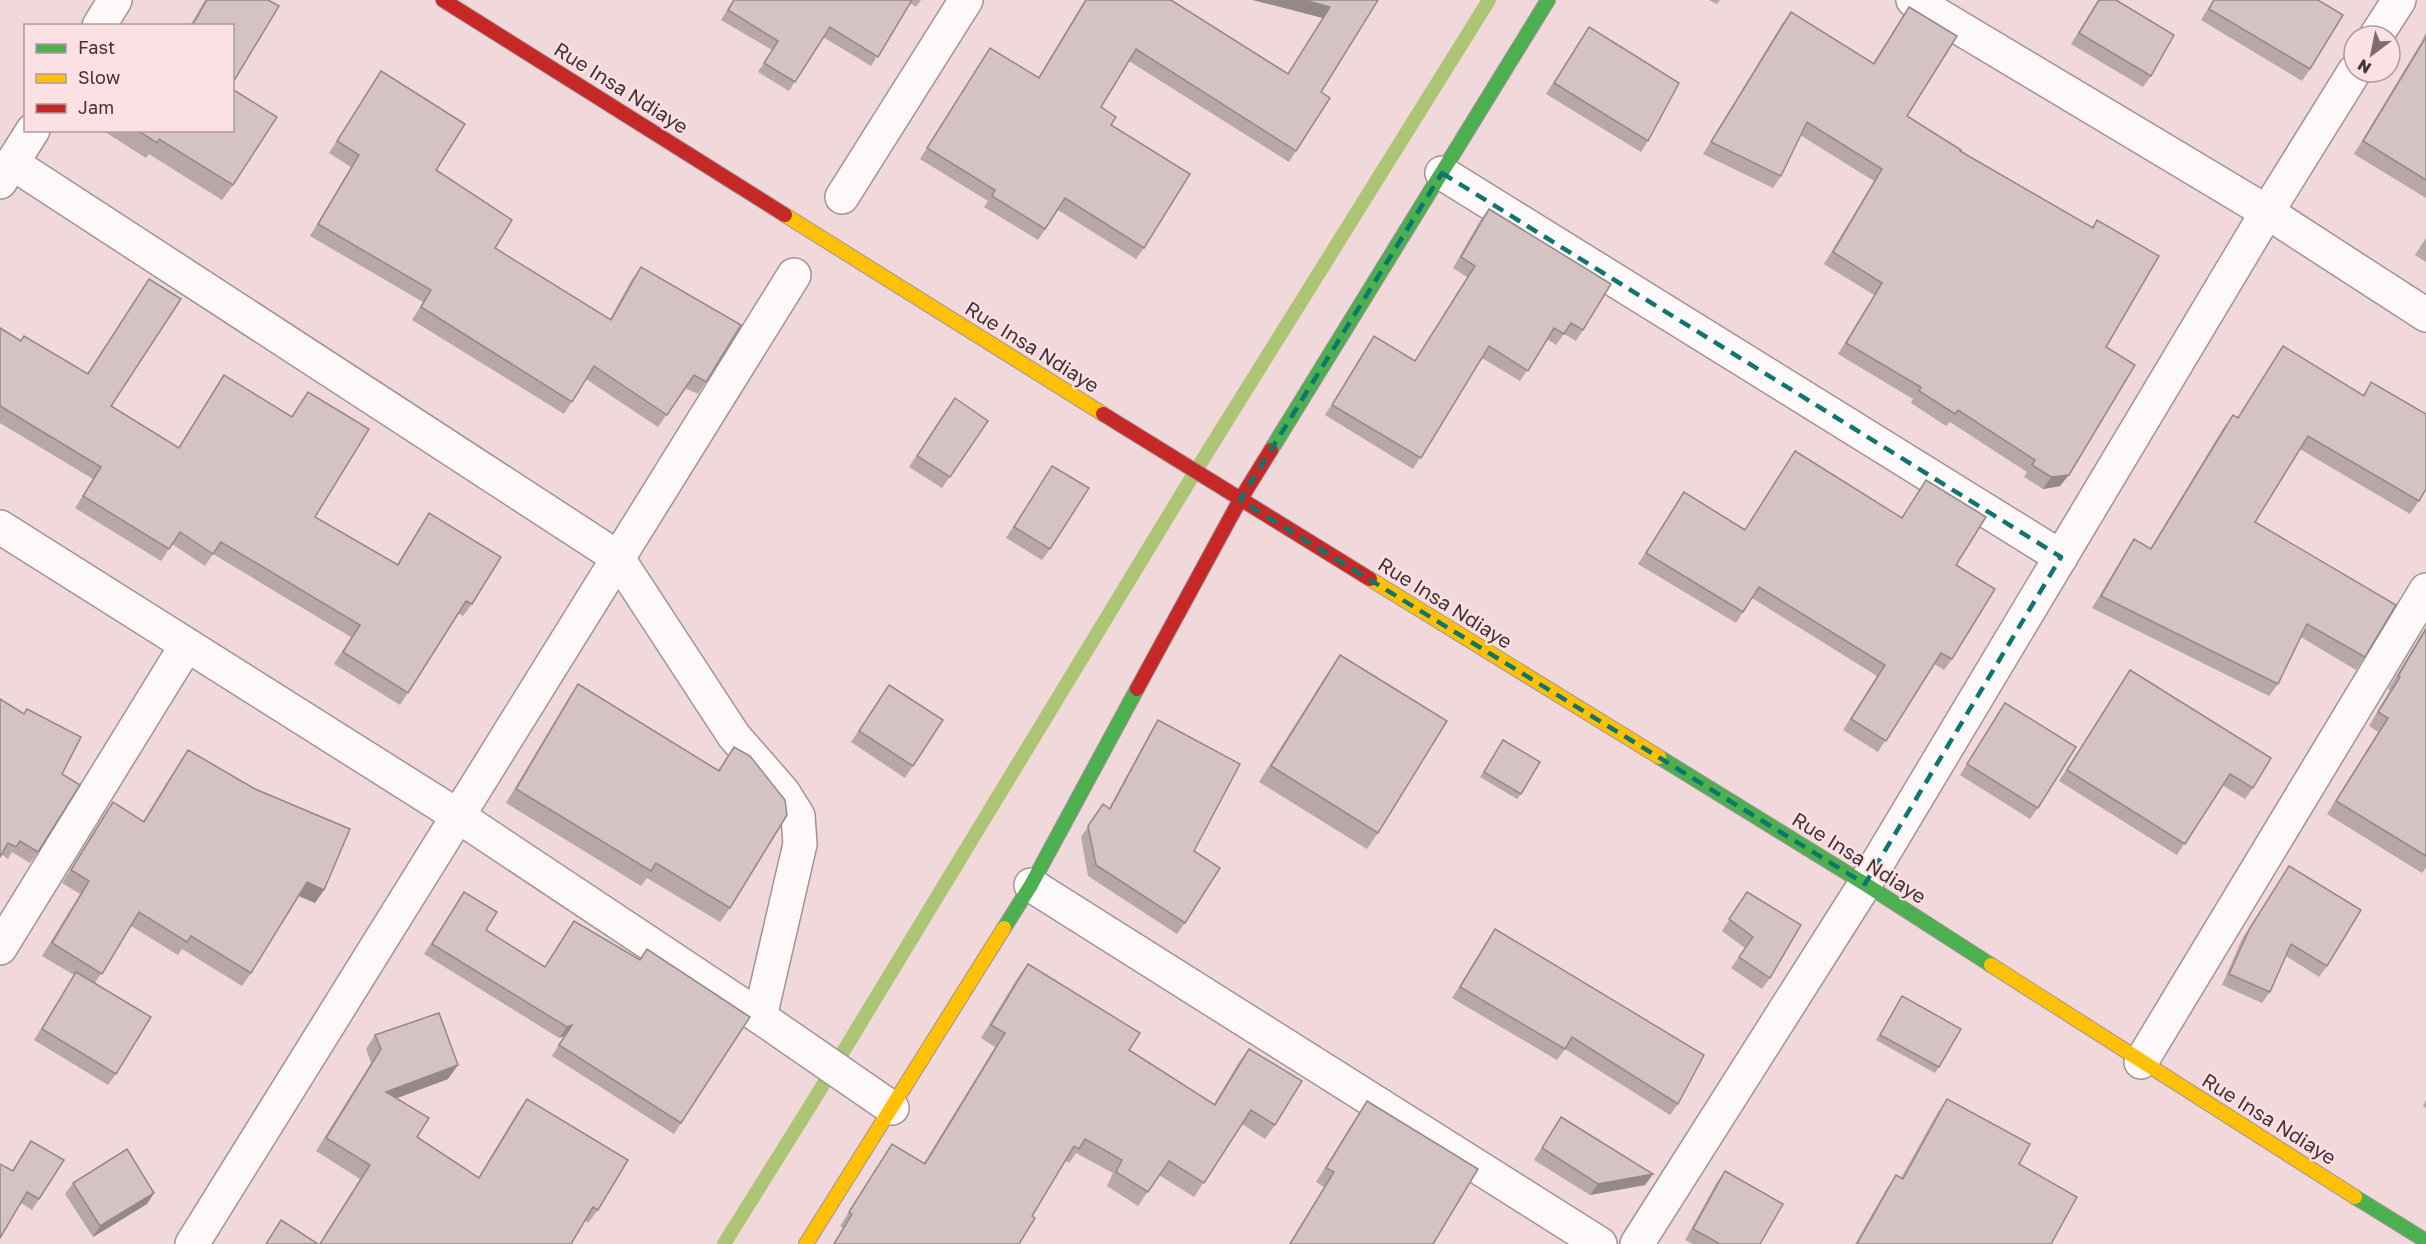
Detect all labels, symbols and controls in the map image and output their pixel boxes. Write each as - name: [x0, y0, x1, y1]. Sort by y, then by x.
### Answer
- legend: [24, 24, 234, 132]
- north arrow: [2342, 24, 2402, 84]
- text: Fast: [78, 36, 115, 58]
- street label: Rue Insa Ndiaye: [550, 36, 693, 138]
- text: N: [2354, 55, 2375, 78]
- text: Slow: [78, 66, 121, 88]
- text: Jam: [78, 96, 114, 118]
- street label: Rue Insa Ndiaye: [961, 295, 1104, 397]
- street label: Rue Insa Ndiaye: [1374, 551, 1517, 653]
- street label: Rue Insa Ndiaye: [1788, 806, 1931, 908]
- street label: Rue Insa Ndiaye: [2198, 1067, 2341, 1169]

